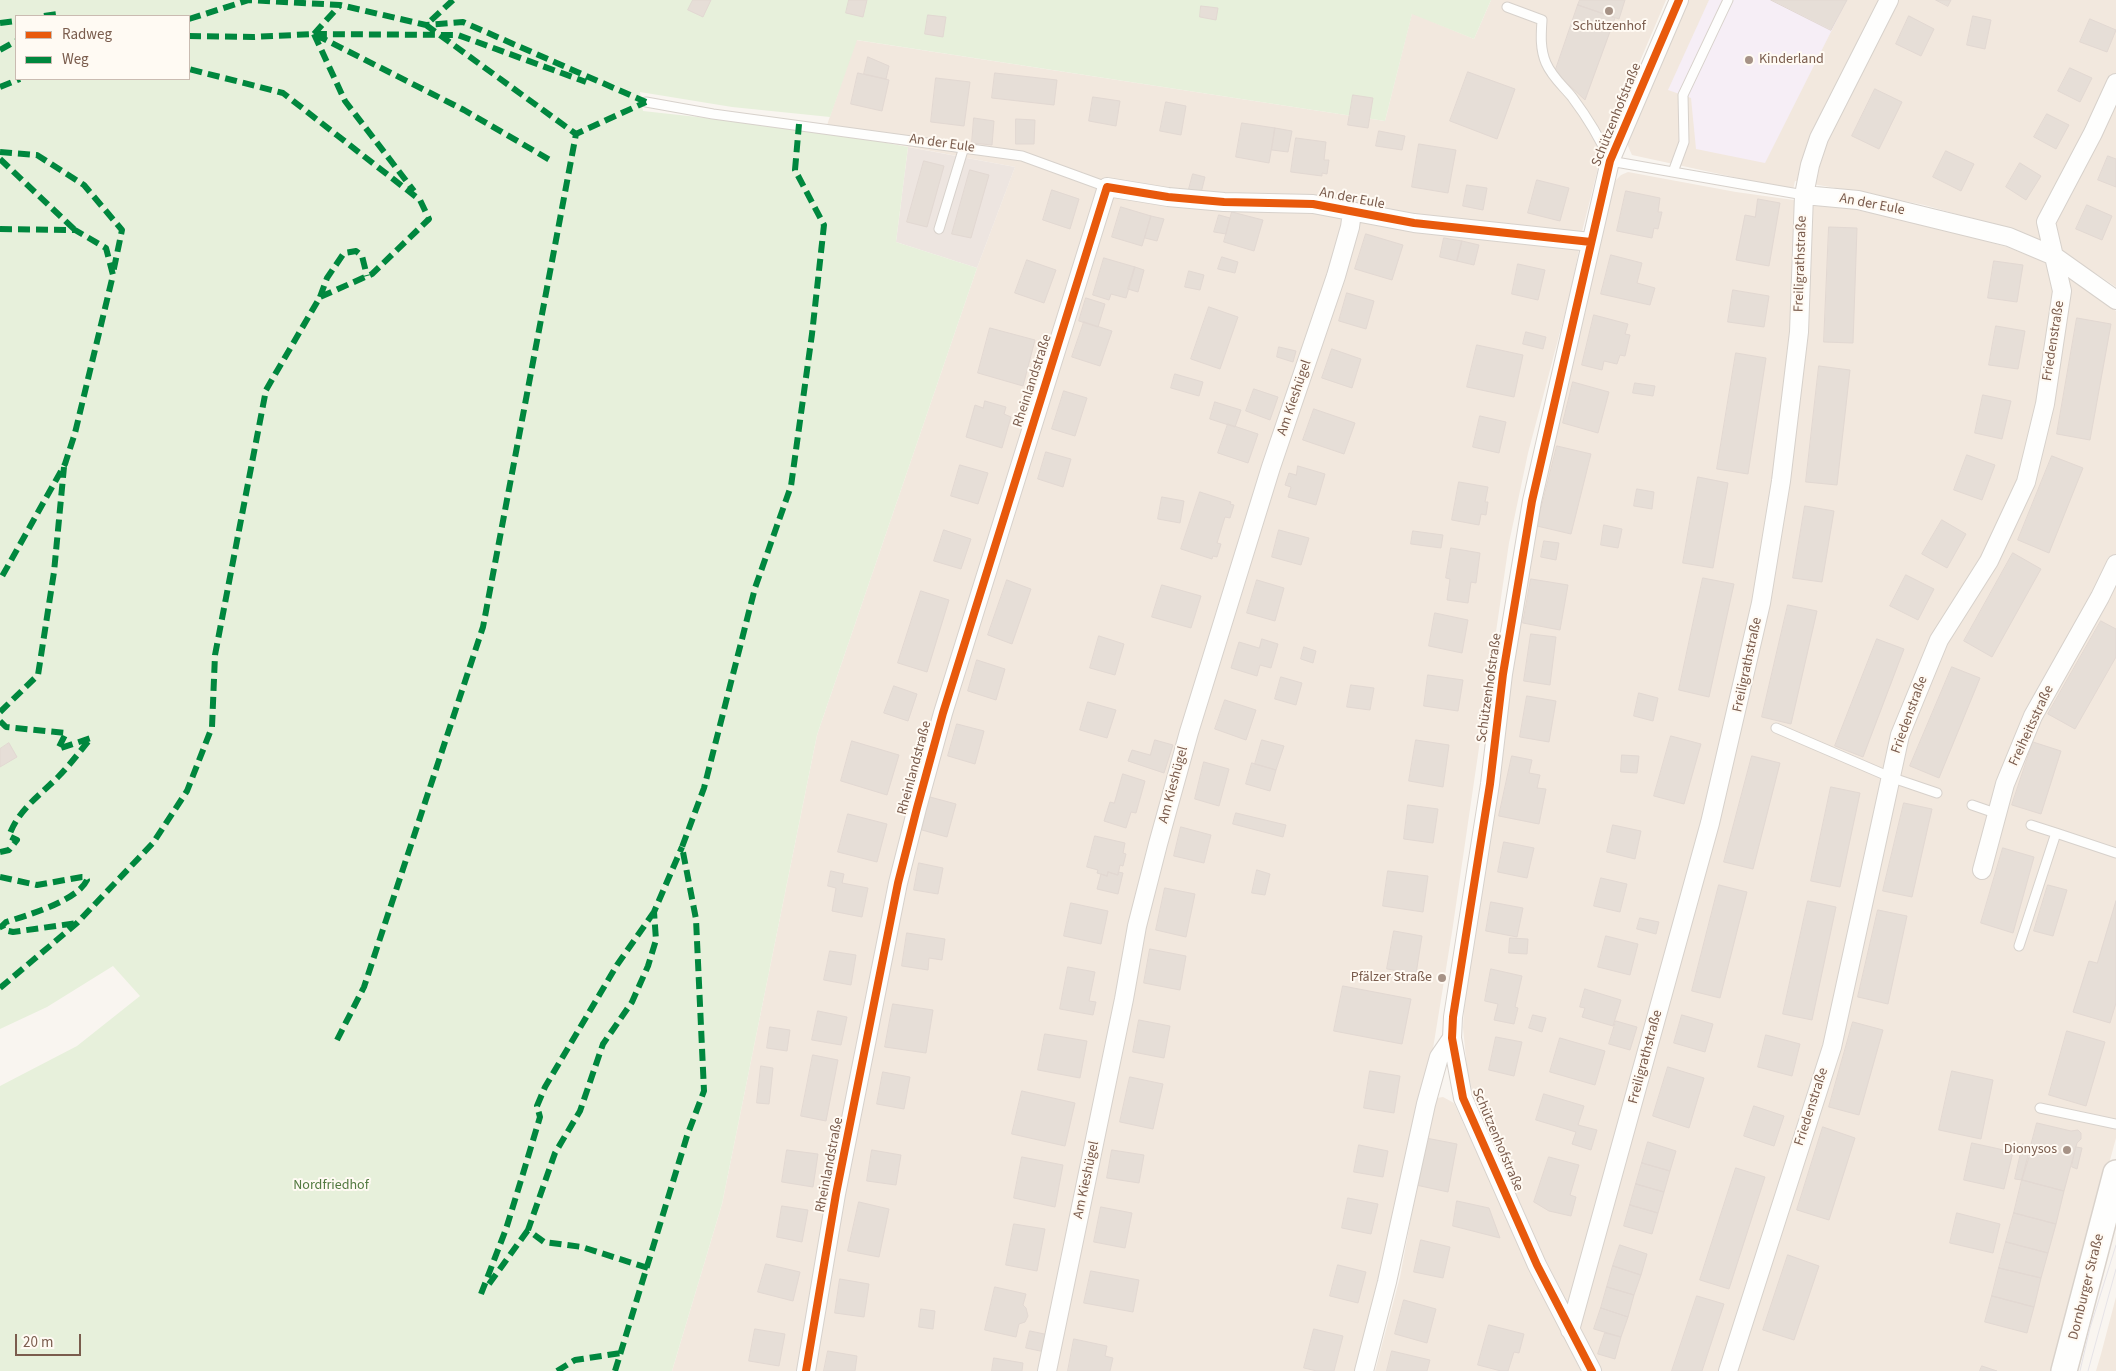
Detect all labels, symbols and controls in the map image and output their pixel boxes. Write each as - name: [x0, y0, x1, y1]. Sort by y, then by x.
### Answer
- marker: Schützenhof: [1603, 5, 1615, 17]
- legend: [15, 15, 190, 80]
- place label: Schützenhof: [1572, 19, 1646, 35]
- text: Radweg: [62, 24, 112, 45]
- text: Weg: [62, 49, 89, 70]
- place label: Kinderland: [1759, 52, 1824, 68]
- marker: Kinderland: [1743, 54, 1755, 66]
- street label: Schützenhofstraße: [1589, 61, 1645, 169]
- street label: An der Eule: [908, 131, 976, 157]
- street label: An der Eule: [1318, 184, 1386, 214]
- street label: An der Eule: [1838, 190, 1906, 220]
- street label: Freiligrathstraße: [1791, 216, 1811, 312]
- street label: Friedenstraße: [2039, 300, 2069, 382]
- street label: Rheinlandstraße: [1010, 332, 1056, 430]
- street label: Am Kieshügel: [1274, 358, 1316, 438]
- street label: Freiligrathstraße: [1730, 616, 1766, 714]
- street label: Schützenhofstraße: [1474, 632, 1506, 744]
- street label: Friedenstraße: [1888, 674, 1932, 756]
- street label: Freiheitsstraße: [2006, 683, 2058, 769]
- street label: Rheinlandstraße: [894, 719, 936, 817]
- street label: Am Kieshügel: [1156, 745, 1192, 825]
- place label: Pfälzer Straße: [1351, 970, 1432, 986]
- marker: Pfälzer Straße: [1436, 972, 1448, 984]
- street label: Freiligrathstraße: [1625, 1008, 1667, 1106]
- street label: Friedenstraße: [1791, 1066, 1833, 1148]
- street label: Schützenhofstraße: [1468, 1086, 1526, 1194]
- street label: Rheinlandstraße: [813, 1116, 847, 1214]
- street label: Am Kieshügel: [1071, 1140, 1103, 1220]
- place label: Dionysos: [2004, 1142, 2057, 1158]
- marker: Dionysos: [2061, 1144, 2073, 1156]
- park label: Nordfriedhof: [293, 1178, 369, 1194]
- street label: Dornburger Straße: [2066, 1232, 2108, 1342]
- scale bar: [18, 1324, 84, 1356]
- text: 20 m: [23, 1332, 53, 1353]

